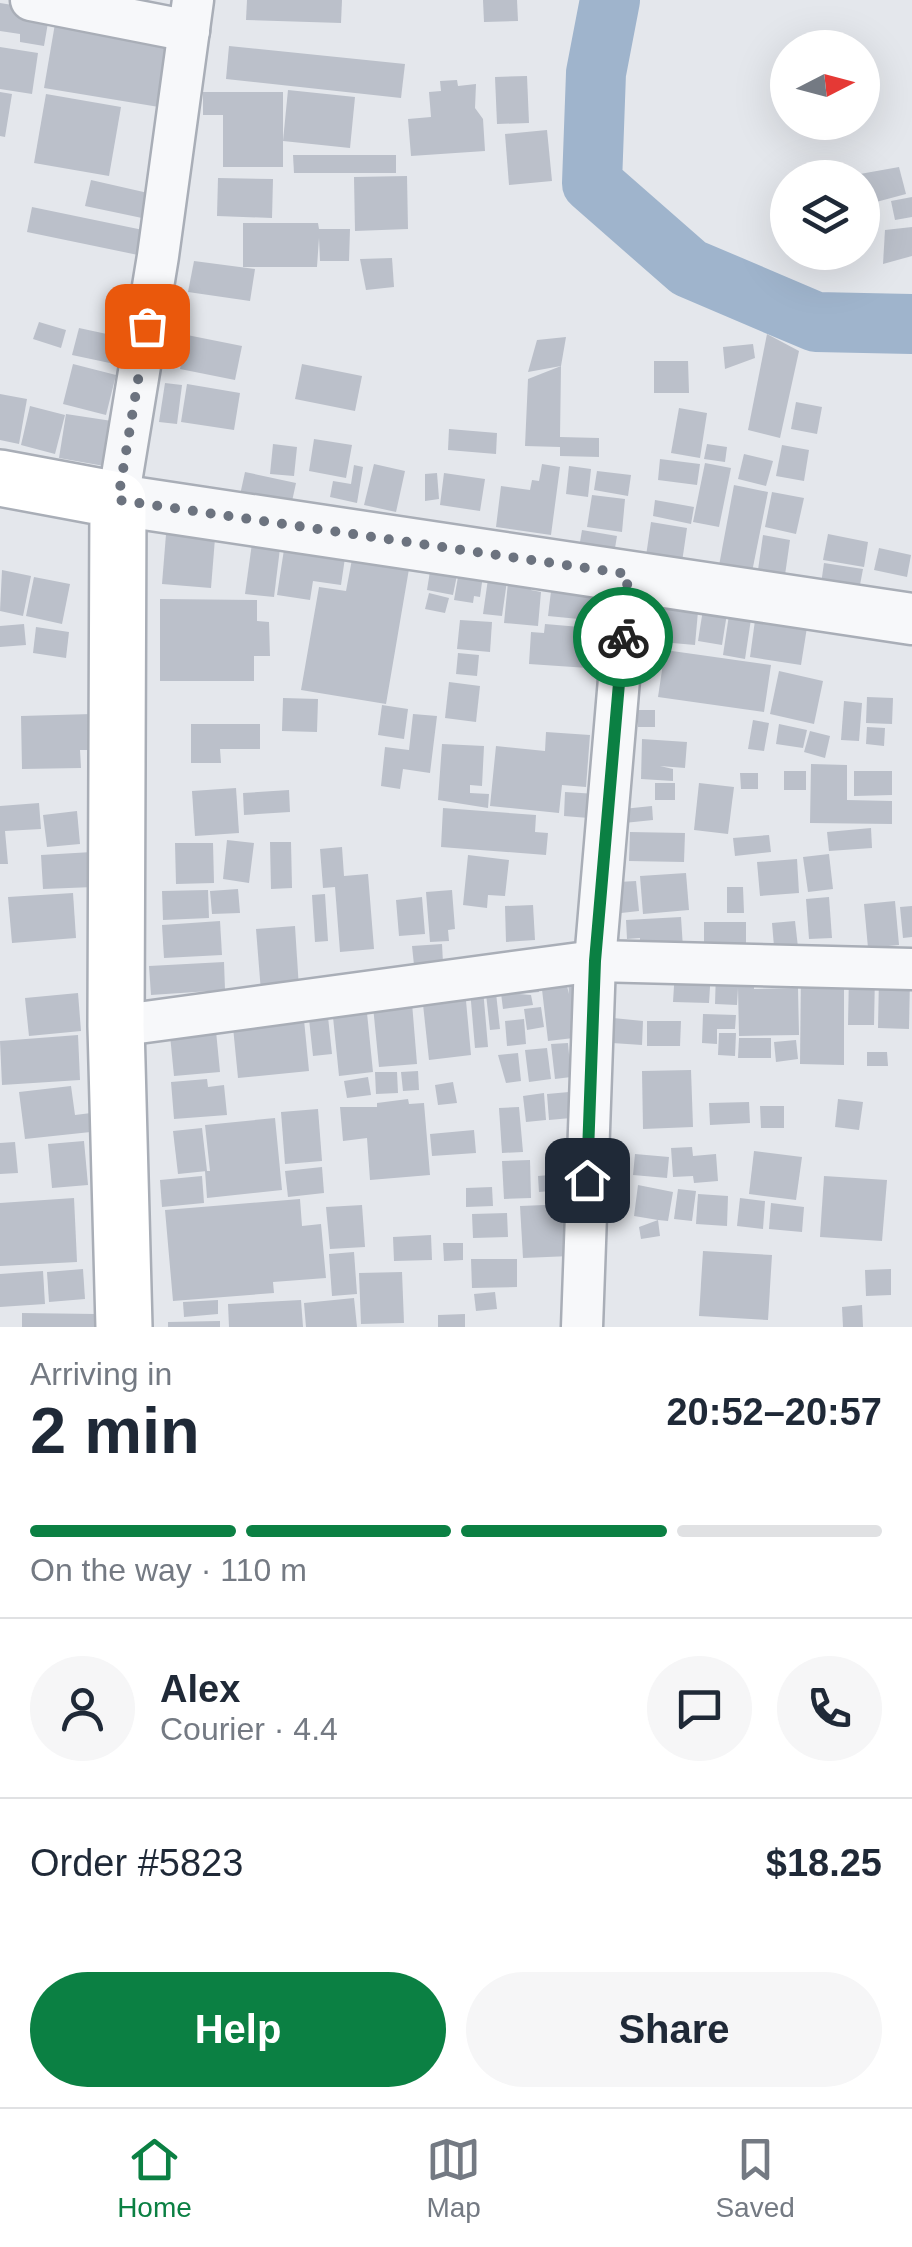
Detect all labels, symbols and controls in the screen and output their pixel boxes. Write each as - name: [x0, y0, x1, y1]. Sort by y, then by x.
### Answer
- north arrow: [770, 30, 880, 140]
- map controls: [770, 30, 880, 270]
- button: layers: [770, 160, 880, 270]
- pin: [105, 284, 190, 369]
- icon: bag: [120, 299, 175, 354]
- courier: [573, 587, 673, 687]
- icon: bike: [596, 610, 651, 665]
- pin: [545, 1138, 630, 1223]
- icon: home: [560, 1153, 615, 1208]
- text: Arriving in: [30, 1356, 172, 1392]
- text: 20:52–20:57: [666, 1391, 882, 1433]
- text: 2 min: [30, 1394, 200, 1467]
- text: On the way · 110 m: [30, 1552, 307, 1588]
- button: person: [30, 1656, 135, 1761]
- button: chat: [647, 1656, 752, 1761]
- button: phone: [777, 1656, 882, 1761]
- text: Alex: [160, 1668, 240, 1710]
- text: Courier · 4.4: [160, 1711, 338, 1747]
- text: Order #5823: [30, 1842, 243, 1884]
- text: $18.25: [766, 1842, 882, 1884]
- button: Help: [30, 1972, 446, 2087]
- button: Share: [466, 1972, 882, 2087]
- tab: Home: [117, 2132, 192, 2224]
- tab: Map: [426, 2132, 481, 2224]
- tab: Saved: [715, 2132, 795, 2224]

